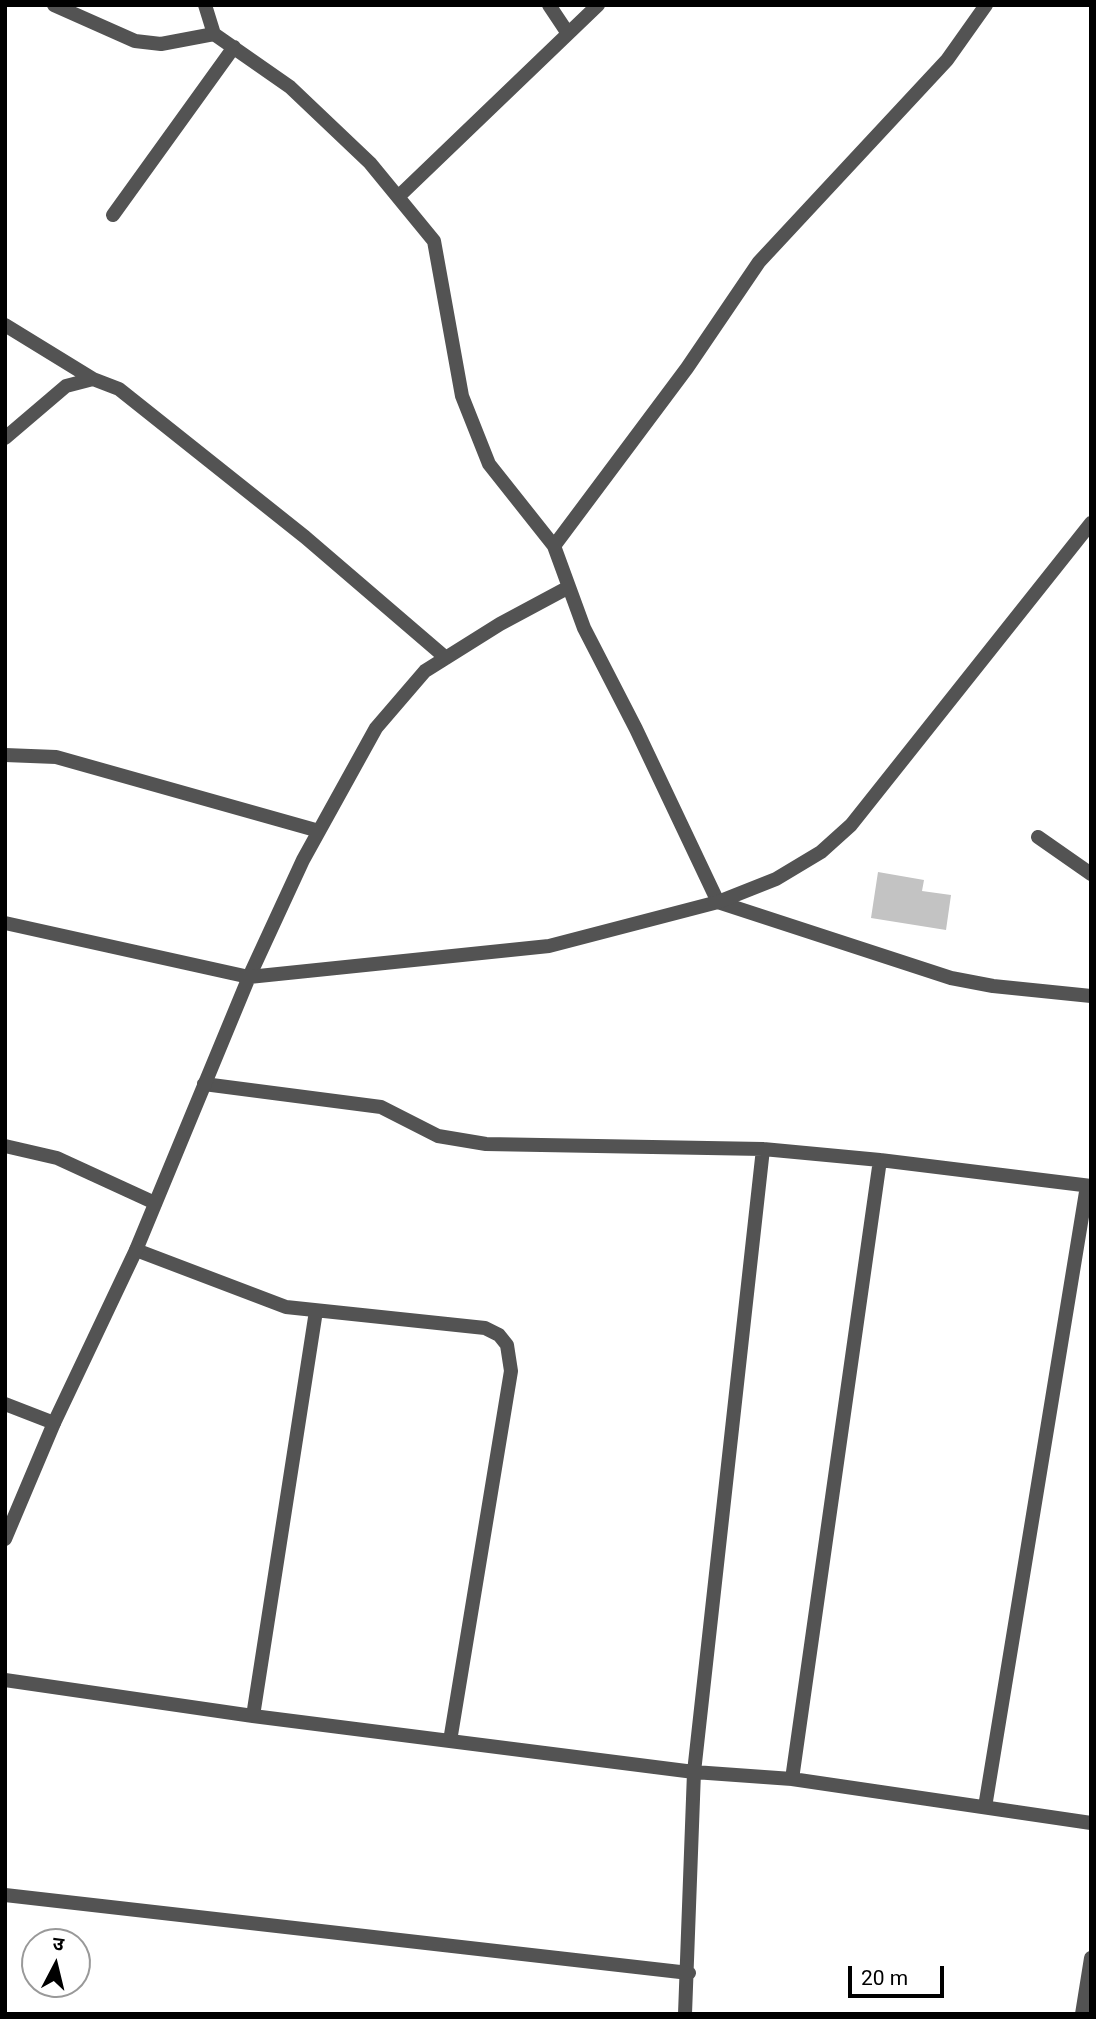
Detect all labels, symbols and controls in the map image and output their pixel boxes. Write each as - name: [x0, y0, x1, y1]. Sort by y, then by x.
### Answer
- north arrow: [21, 1928, 91, 1998]
- text: उ: [51, 1932, 65, 1956]
- scale bar: [851, 1952, 947, 1996]
- text: 20 m: [861, 1966, 908, 1990]

